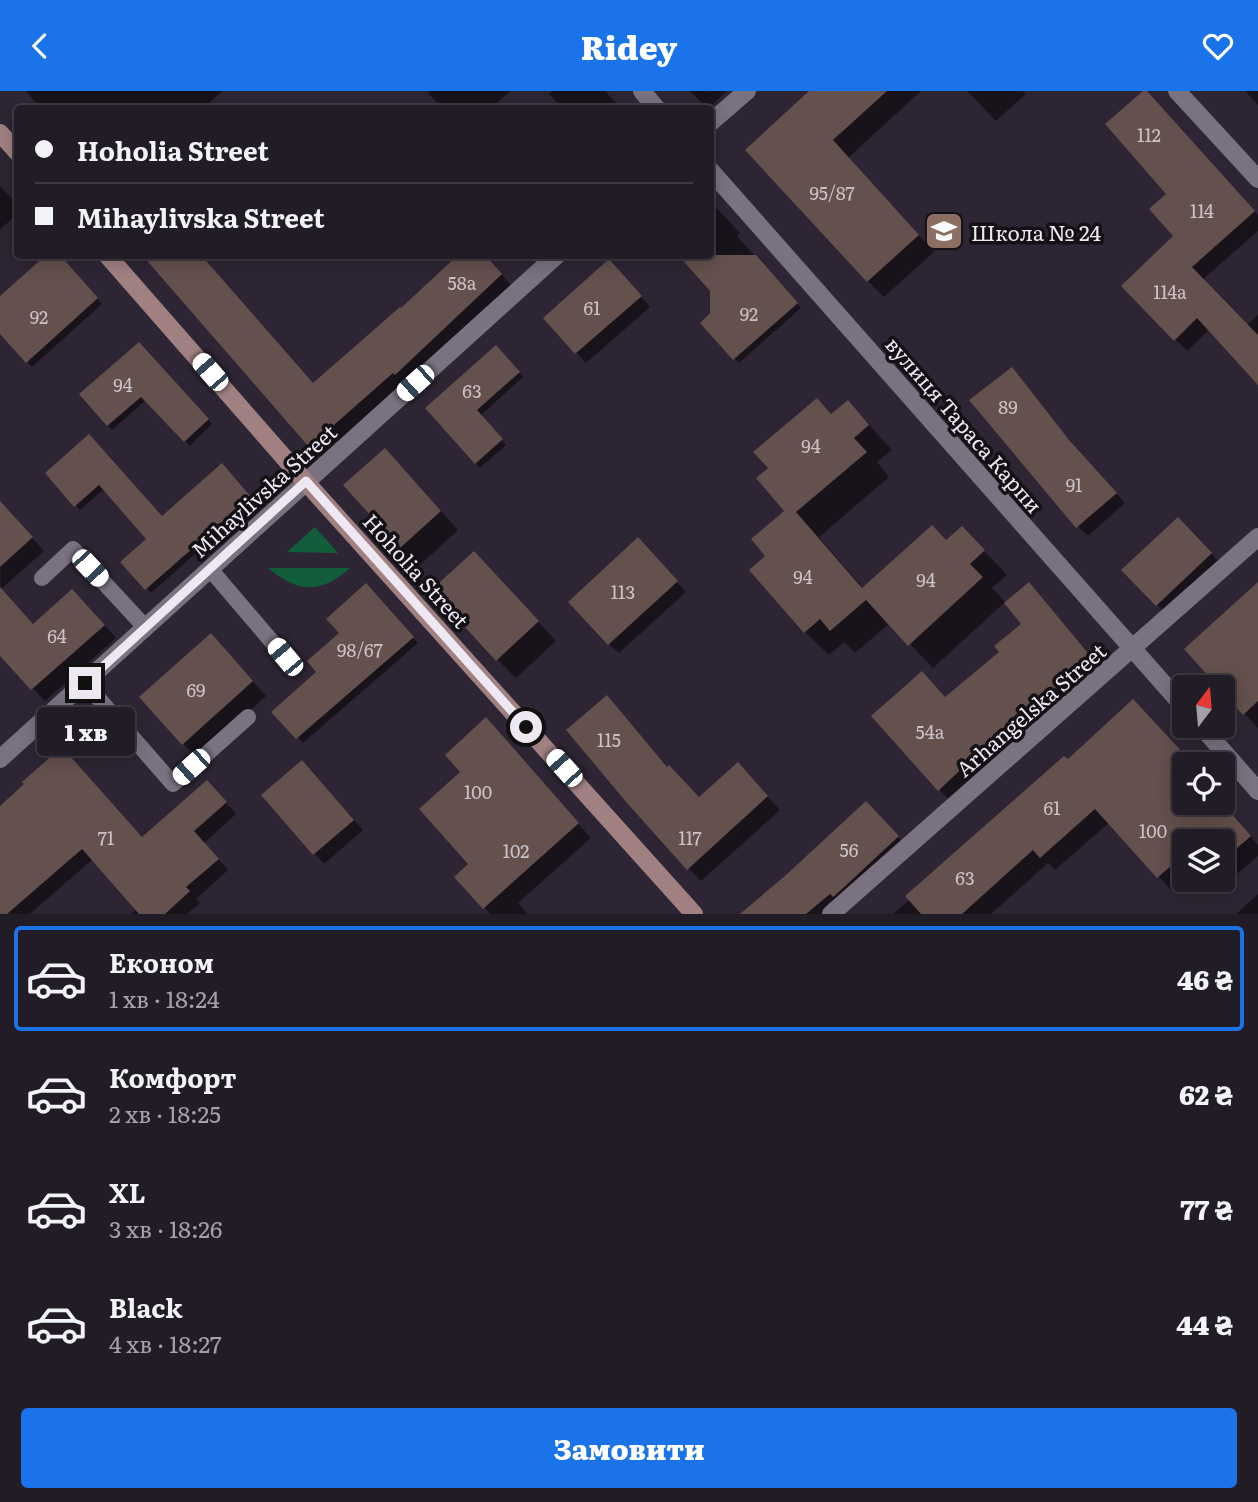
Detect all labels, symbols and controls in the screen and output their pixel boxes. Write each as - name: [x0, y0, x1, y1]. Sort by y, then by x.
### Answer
- text: Ridey: [581, 22, 677, 70]
- icon: back: [21, 27, 59, 65]
- icon: heart: [1199, 27, 1237, 65]
- house number: 112: [1137, 121, 1161, 148]
- text: Hoholia Street: [77, 130, 269, 169]
- house number: 95/87: [809, 179, 855, 206]
- text: Mihaylivska Street: [77, 197, 325, 236]
- house number: 114: [1190, 197, 1214, 224]
- school or university icon: Школа № 24: [923, 210, 965, 252]
- place label: Школа № 24: [971, 216, 1102, 247]
- house number: 58а: [448, 269, 477, 296]
- house number: 114а: [1153, 278, 1187, 305]
- house number: 61: [584, 294, 601, 321]
- house number: 92: [740, 300, 758, 327]
- house number: 92: [30, 303, 48, 330]
- street label: вулиця Тараса Карпи: [879, 329, 1051, 519]
- car: [189, 349, 232, 395]
- car: [393, 361, 438, 405]
- house number: 94: [113, 371, 133, 398]
- house number: 63: [462, 377, 482, 404]
- house number: 89: [998, 393, 1018, 420]
- street label: Mihaylivska Street: [183, 416, 343, 564]
- house number: 94: [801, 432, 821, 459]
- house number: 91: [1066, 471, 1082, 498]
- street label: Hoholia Street: [357, 506, 477, 635]
- car: [68, 545, 113, 591]
- house number: 94: [793, 563, 813, 590]
- house number: 94: [916, 566, 936, 593]
- house number: 113: [611, 578, 635, 605]
- house number: 64: [47, 622, 67, 649]
- car: [264, 634, 307, 680]
- street label: Arhangelska Street: [948, 635, 1112, 783]
- house number: 98/67: [337, 636, 383, 663]
- route end: [69, 667, 101, 699]
- north arrow: [1172, 675, 1236, 739]
- map controls: [1172, 675, 1235, 892]
- house number: 69: [186, 676, 206, 703]
- callout: 1 хв: [36, 707, 134, 757]
- route start: [510, 711, 542, 743]
- text: 1 хв: [65, 714, 107, 748]
- house number: 54а: [916, 718, 945, 745]
- house number: 115: [597, 726, 621, 753]
- car: [169, 745, 214, 789]
- car: [543, 745, 586, 791]
- button: locate: [1172, 752, 1235, 815]
- house number: 100: [464, 778, 492, 805]
- house number: 61: [1044, 794, 1061, 821]
- house number: 100: [1139, 817, 1167, 844]
- house number: 71: [98, 824, 114, 851]
- house number: 117: [678, 824, 702, 851]
- button: layers: [1172, 829, 1235, 892]
- house number: 56: [840, 836, 859, 863]
- house number: 102: [503, 837, 529, 864]
- house number: 63: [955, 864, 975, 891]
- text: Економ: [109, 942, 214, 981]
- icon: car: [25, 947, 88, 1010]
- text: 46 ₴: [1177, 959, 1233, 998]
- text: 1 хв · 18:24: [109, 981, 220, 1015]
- text: Комфорт: [109, 1057, 236, 1096]
- icon: car: [25, 1062, 88, 1125]
- text: 62 ₴: [1179, 1074, 1233, 1113]
- text: 2 хв · 18:25: [109, 1096, 221, 1130]
- text: XL: [109, 1172, 146, 1211]
- icon: car: [25, 1177, 88, 1240]
- text: 77 ₴: [1180, 1189, 1233, 1228]
- text: 3 хв · 18:26: [109, 1211, 222, 1245]
- text: Black: [109, 1287, 183, 1326]
- icon: car: [25, 1292, 88, 1355]
- text: 44 ₴: [1176, 1304, 1233, 1343]
- text: 4 хв · 18:27: [109, 1326, 222, 1360]
- button: Замовити: [21, 1408, 1237, 1488]

